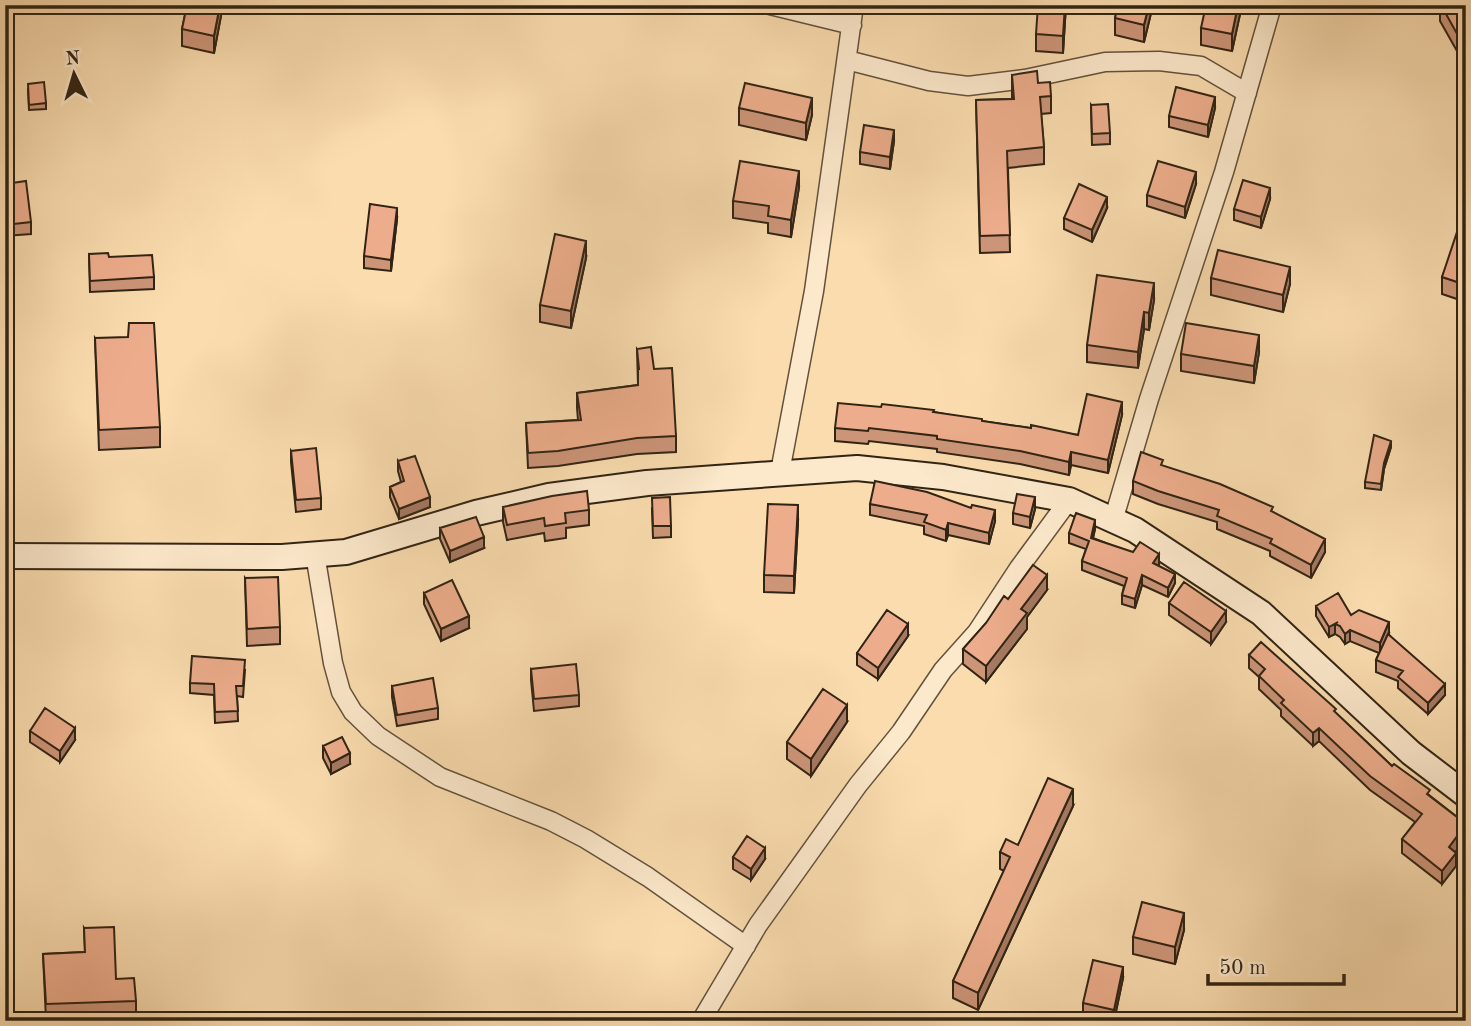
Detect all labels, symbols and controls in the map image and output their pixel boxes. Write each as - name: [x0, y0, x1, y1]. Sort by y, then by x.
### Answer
- north arrow: [38, 38, 108, 108]
- text: N: [65, 49, 81, 70]
- scale bar: [1208, 942, 1345, 986]
- text: 50 m: [1219, 958, 1266, 979]

